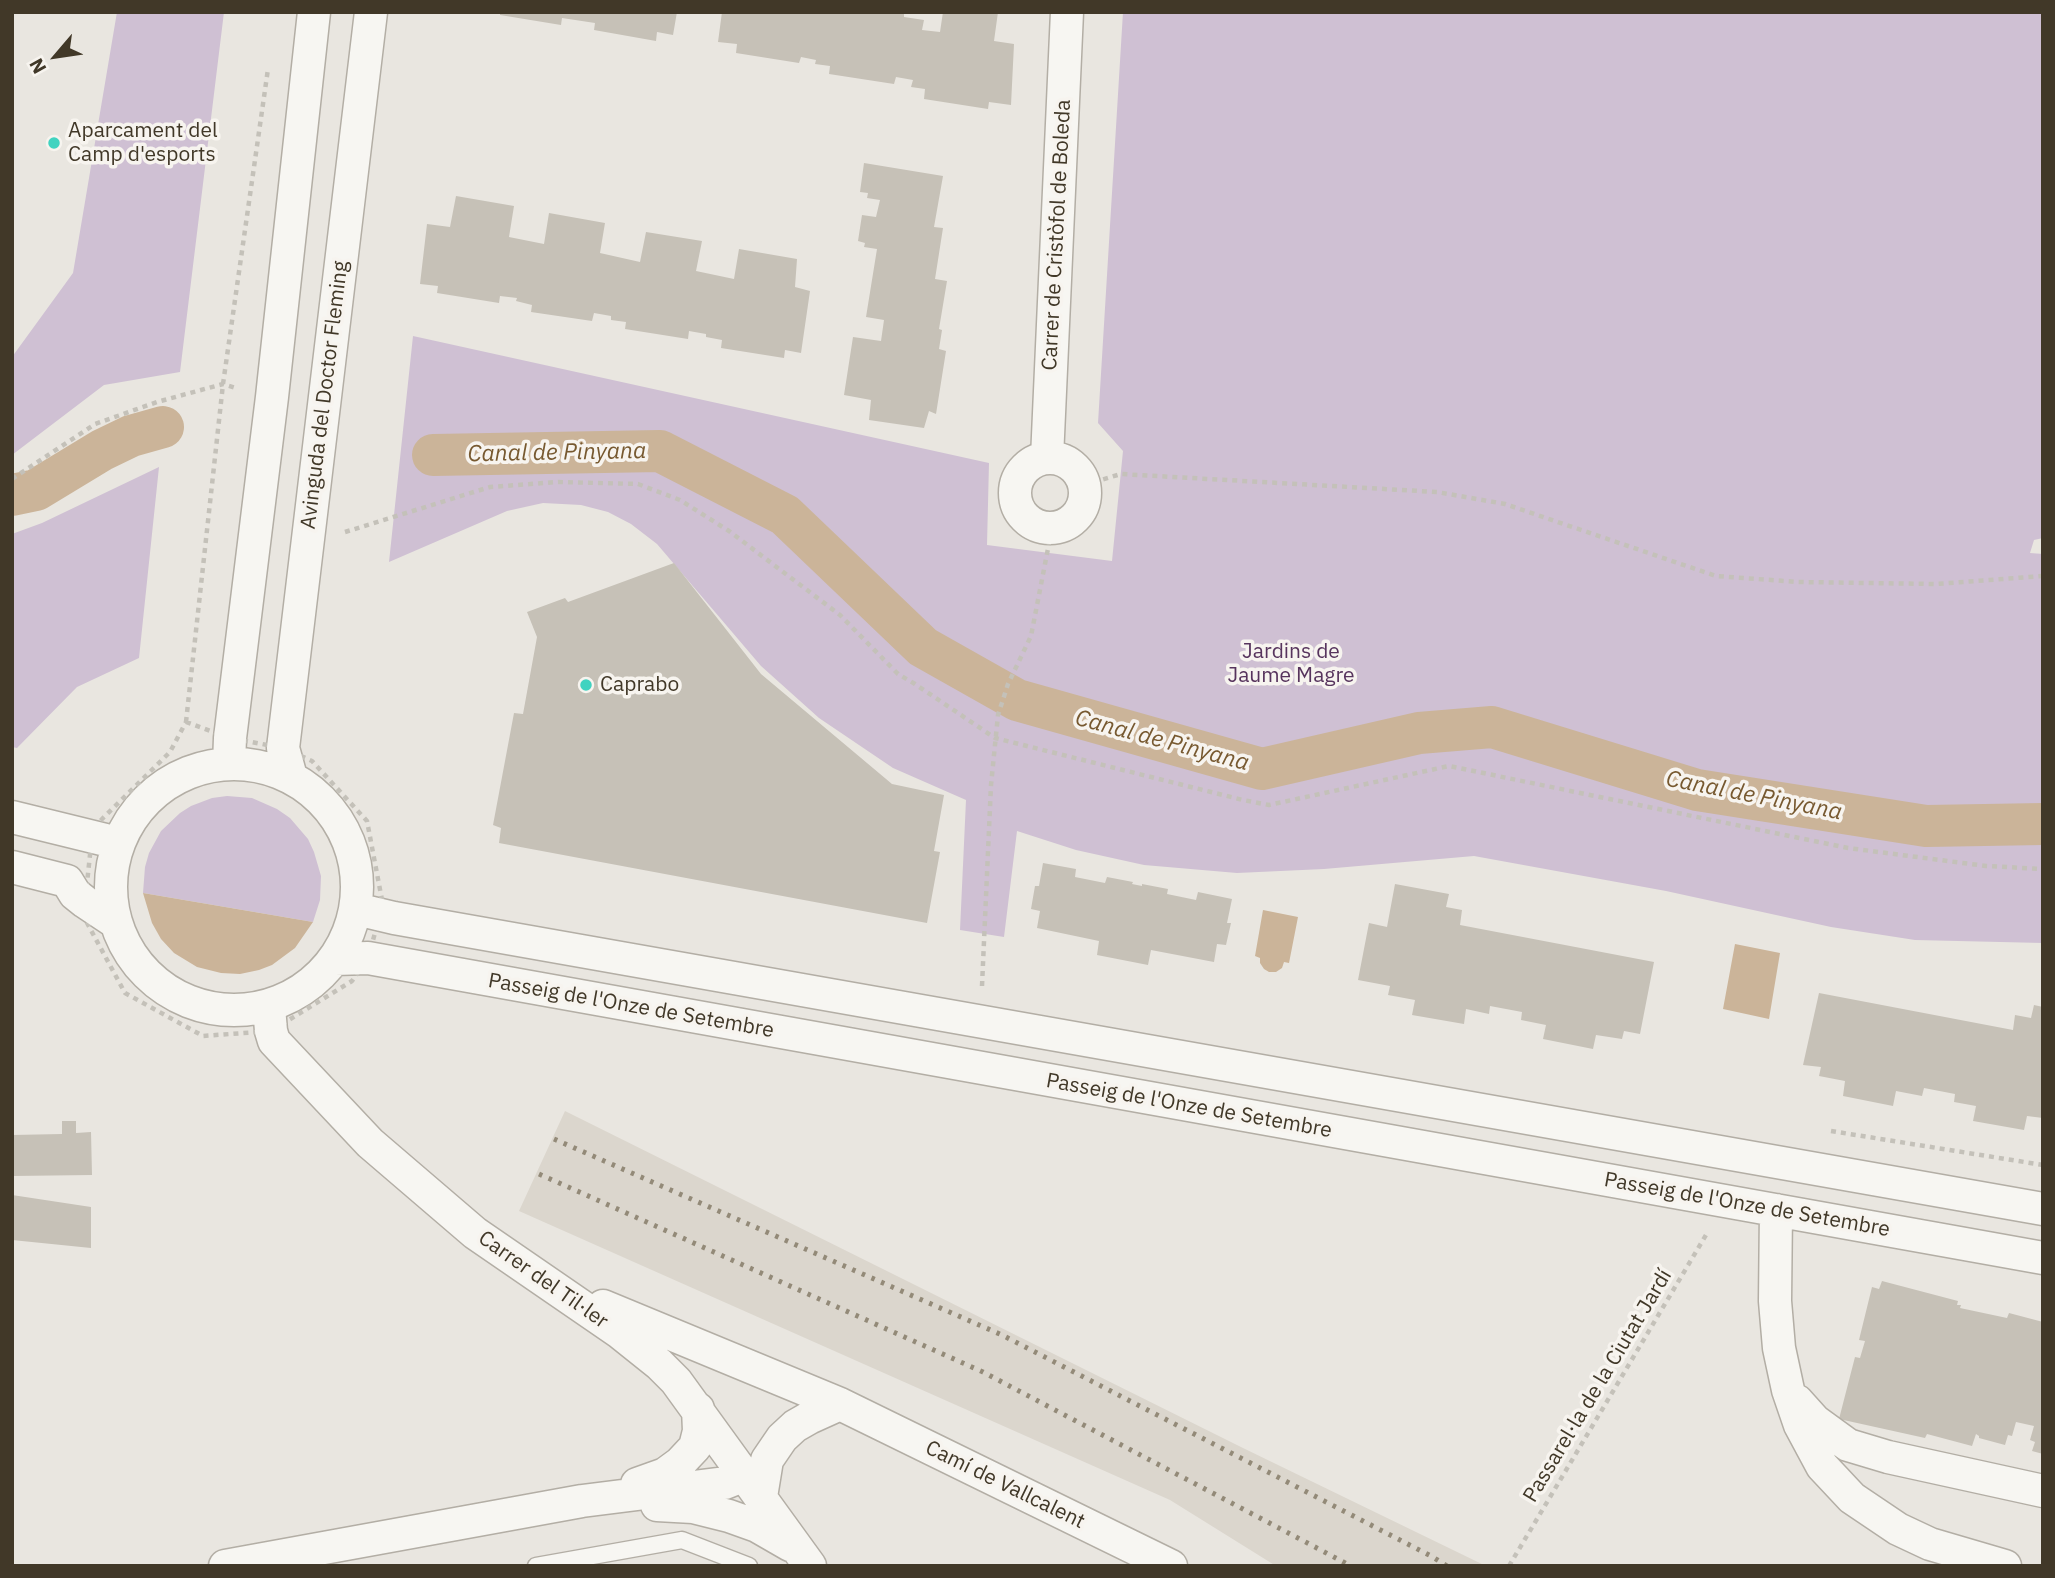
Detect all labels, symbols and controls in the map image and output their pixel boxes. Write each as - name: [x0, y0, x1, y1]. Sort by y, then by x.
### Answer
- north arrow: [21, 21, 91, 91]
- text: N: [24, 54, 51, 78]
- street label: Carrer de Cristòfol de Boleda: [1037, 99, 1077, 371]
- place label: Aparcament del Camp d'esports: [68, 118, 218, 168]
- marker: Aparcament del Camp d'esports: [46, 135, 62, 151]
- street label: Avinguda del Doctor Fleming: [296, 260, 354, 530]
- water label: Canal de Pinyana: [467, 438, 647, 468]
- park label: Jardins de Jaume Magre: [1227, 639, 1355, 689]
- place label: Caprabo: [600, 672, 679, 698]
- marker: Caprabo: [578, 677, 594, 693]
- water label: Canal de Pinyana: [1072, 705, 1252, 777]
- water label: Canal de Pinyana: [1664, 765, 1844, 827]
- street label: Passeig de l'Onze de Setembre: [486, 968, 776, 1044]
- street label: Passeig de l'Onze de Setembre: [1044, 1068, 1334, 1144]
- street label: Passeig de l'Onze de Setembre: [1602, 1167, 1892, 1243]
- street label: Carrer del Til·ler: [473, 1226, 613, 1334]
- street label: Passarel·la de la Ciutat Jardí: [1518, 1265, 1678, 1507]
- street label: Camí de Vallcalent: [921, 1435, 1089, 1535]

